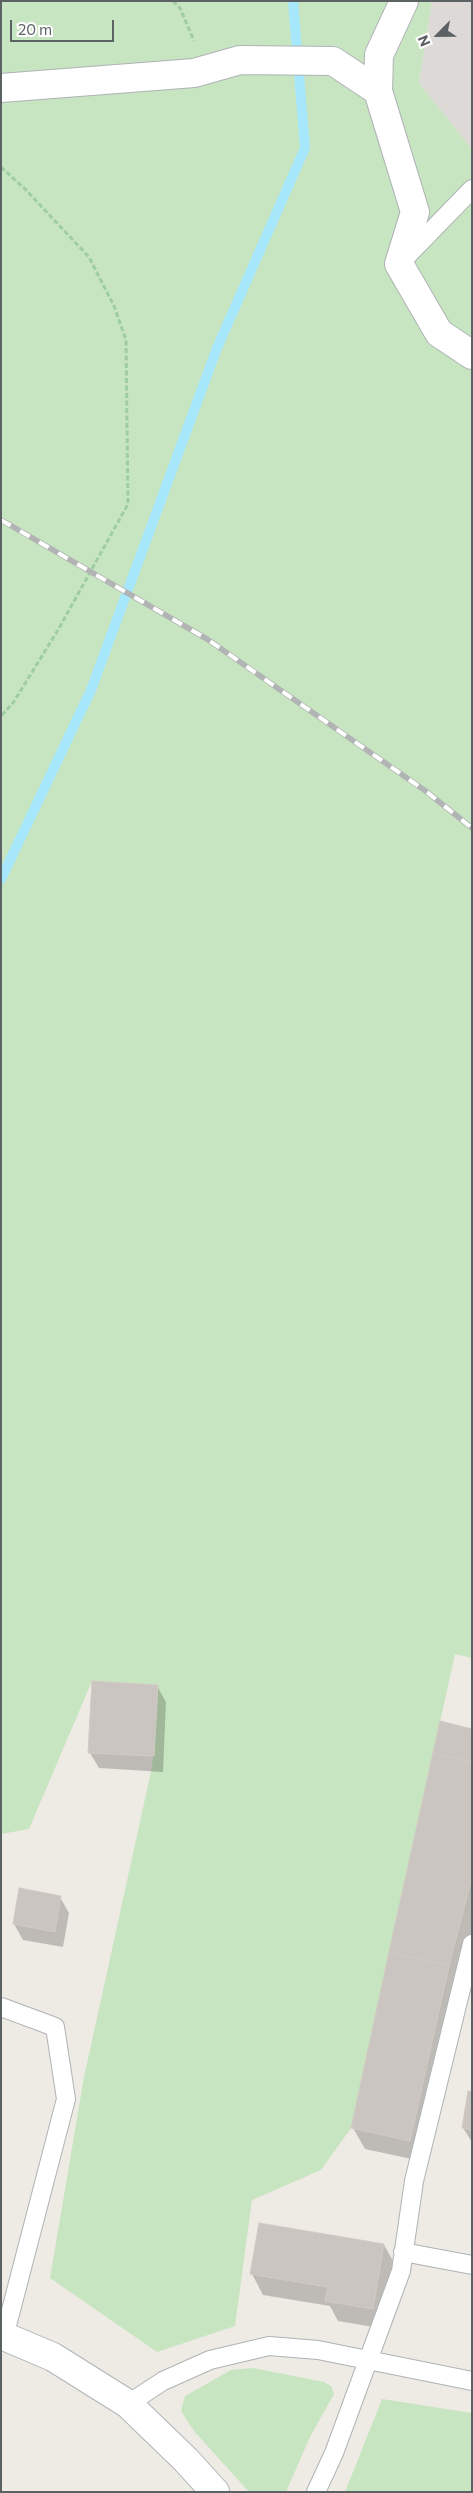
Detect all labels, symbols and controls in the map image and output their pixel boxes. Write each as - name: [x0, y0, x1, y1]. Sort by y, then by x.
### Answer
- scale bar: [12, 10, 116, 42]
- north arrow: [413, 10, 463, 60]
- text: 20 m: [18, 20, 52, 38]
- text: N: [414, 33, 434, 49]

